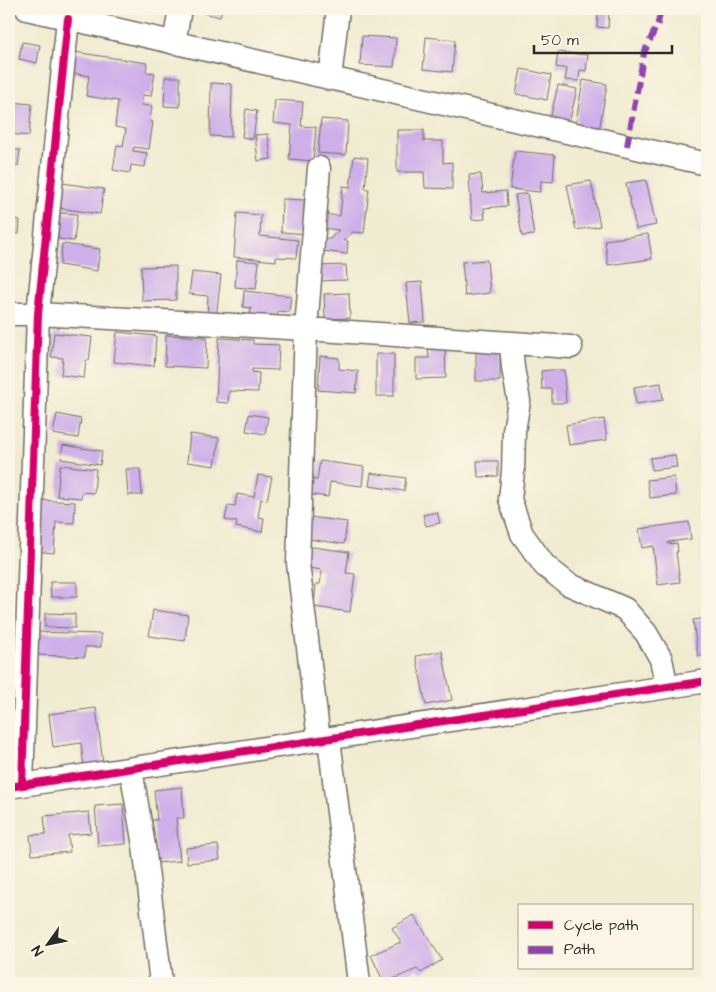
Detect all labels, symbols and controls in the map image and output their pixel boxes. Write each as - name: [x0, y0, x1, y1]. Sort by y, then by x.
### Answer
- scale bar: [534, 22, 671, 54]
- text: 50 m: [541, 30, 579, 51]
- legend: [518, 904, 694, 970]
- text: Cycle path: [564, 915, 639, 937]
- north arrow: [22, 920, 72, 970]
- text: Path: [564, 939, 595, 960]
- text: N: [27, 941, 49, 960]

